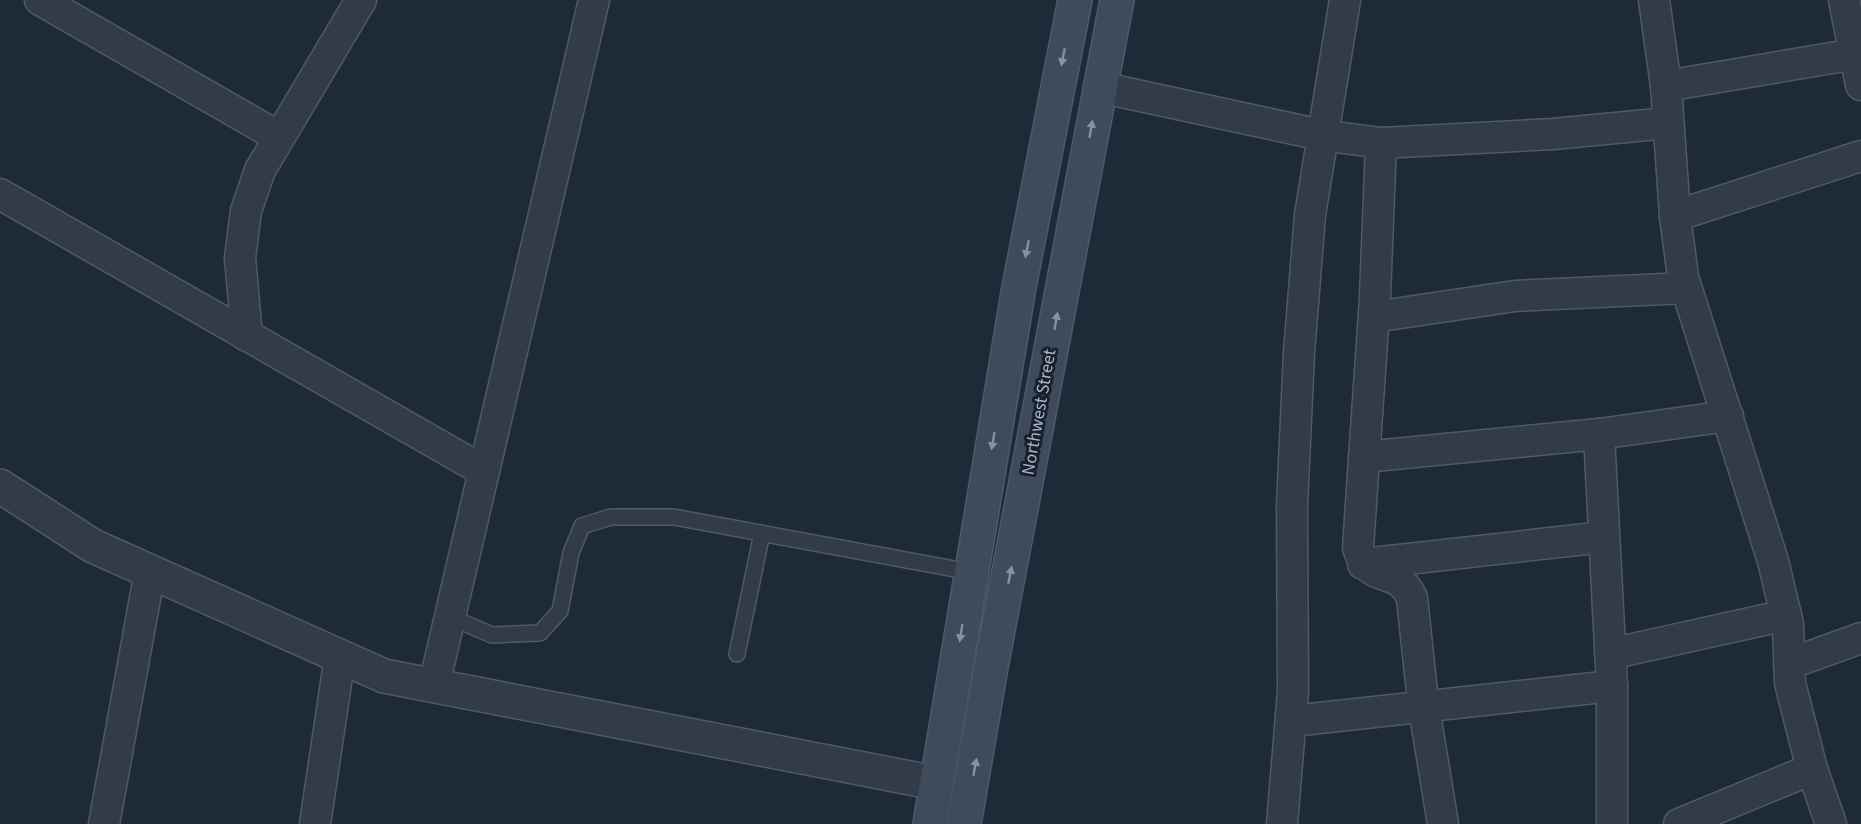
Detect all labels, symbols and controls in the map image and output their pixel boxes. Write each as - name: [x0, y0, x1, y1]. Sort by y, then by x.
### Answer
- one-way arrow: [1058, 48, 1067, 67]
- one-way arrow: [1087, 119, 1096, 138]
- one-way arrow: [1022, 240, 1031, 259]
- one-way arrow: [1052, 311, 1061, 330]
- street label: Northwest Street: [1016, 347, 1062, 477]
- one-way arrow: [989, 432, 998, 451]
- one-way arrow: [1006, 565, 1015, 584]
- one-way arrow: [956, 624, 965, 643]
- one-way arrow: [971, 757, 980, 776]

